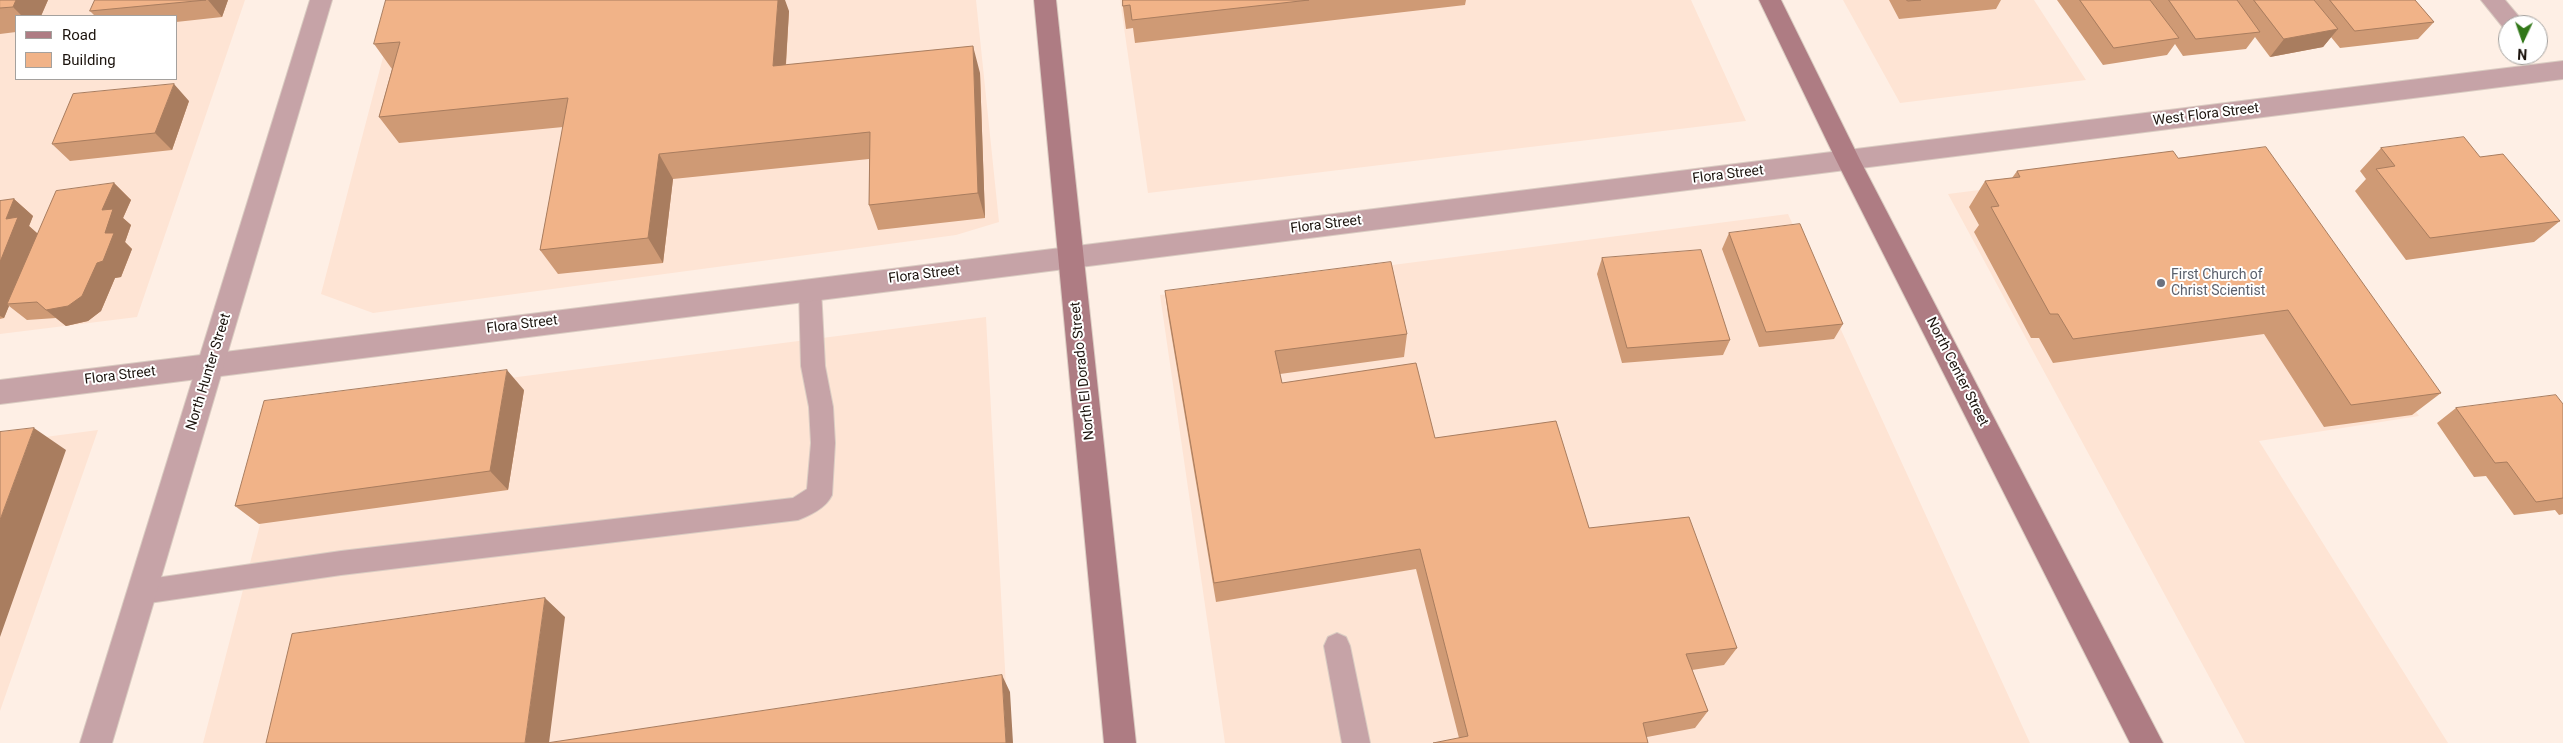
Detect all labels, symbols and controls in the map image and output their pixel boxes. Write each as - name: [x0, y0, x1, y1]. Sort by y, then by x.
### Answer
- legend: [15, 15, 178, 80]
- north arrow: [2498, 15, 2548, 65]
- text: Road: [62, 26, 96, 44]
- text: N: [2517, 46, 2528, 62]
- text: Building: [62, 51, 116, 69]
- street label: West Flora Street: [2152, 100, 2260, 130]
- street label: Flora Street: [1691, 162, 1765, 188]
- street label: Flora Street: [1289, 212, 1363, 238]
- street label: Flora Street: [887, 262, 961, 288]
- place label: First Church of Christ Scientist: [2171, 267, 2265, 300]
- marker: First Church of Christ Scientist: [2155, 277, 2167, 289]
- street label: North El Dorado Street: [1067, 301, 1099, 441]
- street label: North Hunter Street: [183, 311, 235, 433]
- street label: Flora Street: [485, 312, 559, 338]
- street label: North Center Street: [1922, 315, 1992, 429]
- street label: Flora Street: [83, 363, 157, 389]

